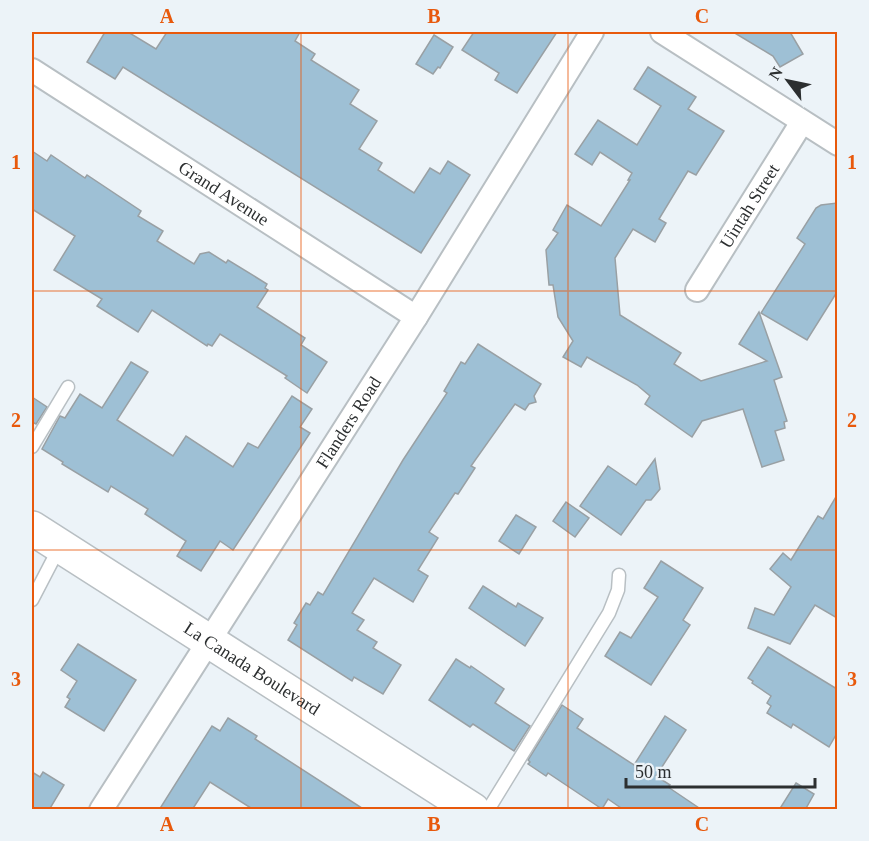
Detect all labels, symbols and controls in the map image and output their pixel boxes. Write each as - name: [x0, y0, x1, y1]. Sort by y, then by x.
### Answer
- text: A: [160, 5, 175, 27]
- text: B: [427, 5, 441, 27]
- text: C: [695, 5, 709, 27]
- north arrow: [758, 51, 818, 111]
- text: N: [765, 64, 786, 83]
- text: 1: [11, 151, 21, 173]
- text: 1: [847, 151, 857, 173]
- street label: Grand Avenue: [175, 157, 273, 230]
- street label: Uintah Street: [716, 160, 783, 252]
- street label: Flanders Road: [312, 373, 385, 472]
- text: 2: [11, 409, 21, 431]
- text: 2: [847, 409, 857, 431]
- street label: La Canada Boulevard: [180, 618, 323, 719]
- text: 3: [11, 668, 21, 690]
- text: 3: [847, 668, 857, 690]
- scale bar: [626, 751, 815, 789]
- text: 50 m: [635, 762, 672, 782]
- text: A: [160, 813, 175, 835]
- text: B: [427, 813, 441, 835]
- text: C: [695, 813, 709, 835]

